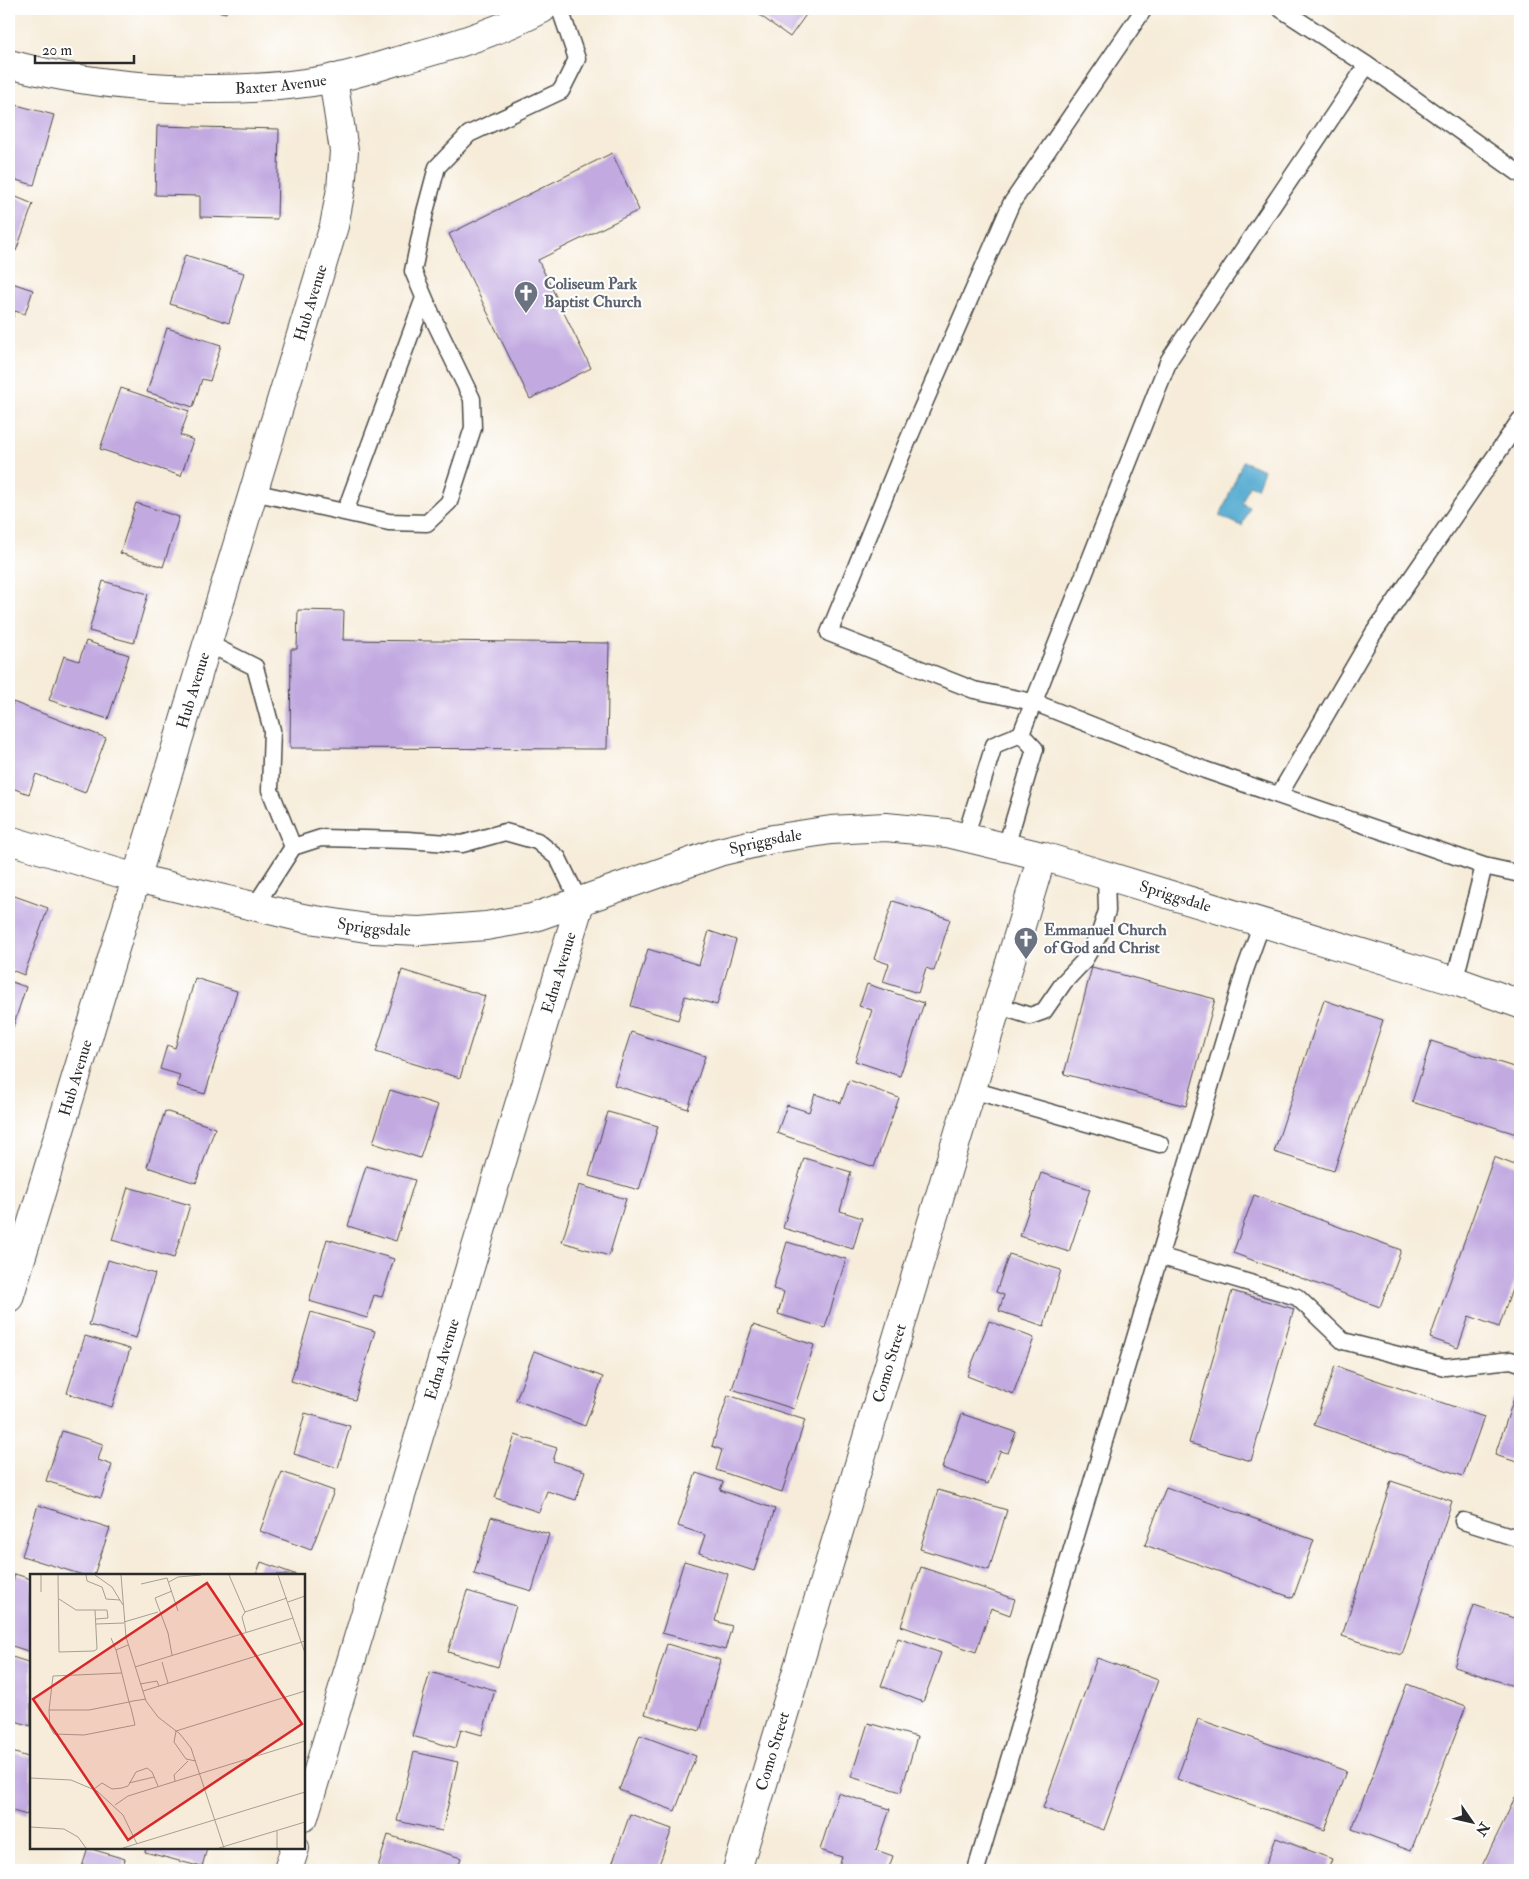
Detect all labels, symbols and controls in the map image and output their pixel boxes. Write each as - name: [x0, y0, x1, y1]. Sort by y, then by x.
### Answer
- scale bar: [35, 32, 134, 64]
- text: 20 m: [42, 41, 72, 60]
- street label: Baxter Avenue: [235, 70, 328, 99]
- street label: Hub Avenue: [290, 262, 332, 343]
- place label: Coliseum Park Baptist Church: [544, 274, 642, 313]
- church icon: Coliseum Park Baptist Church: [513, 280, 539, 314]
- street label: Hub Avenue: [172, 649, 214, 731]
- street label: Spriggsdale: [727, 825, 803, 859]
- street label: Spriggsdale: [1137, 876, 1214, 917]
- street label: Spriggsdale: [336, 914, 411, 941]
- place label: Emmanuel Church of God and Christ: [1044, 920, 1167, 958]
- church icon: Emmanuel Church of God and Christ: [1013, 926, 1039, 960]
- street label: Edna Avenue: [537, 929, 581, 1016]
- street label: Hub Avenue: [55, 1037, 97, 1119]
- street label: Edna Avenue: [420, 1316, 464, 1402]
- street label: Como Street: [868, 1322, 911, 1405]
- inset map: [30, 1574, 305, 1849]
- street label: Como Street: [751, 1709, 794, 1793]
- north arrow: [1446, 1796, 1496, 1846]
- text: N: [1472, 1818, 1493, 1839]

